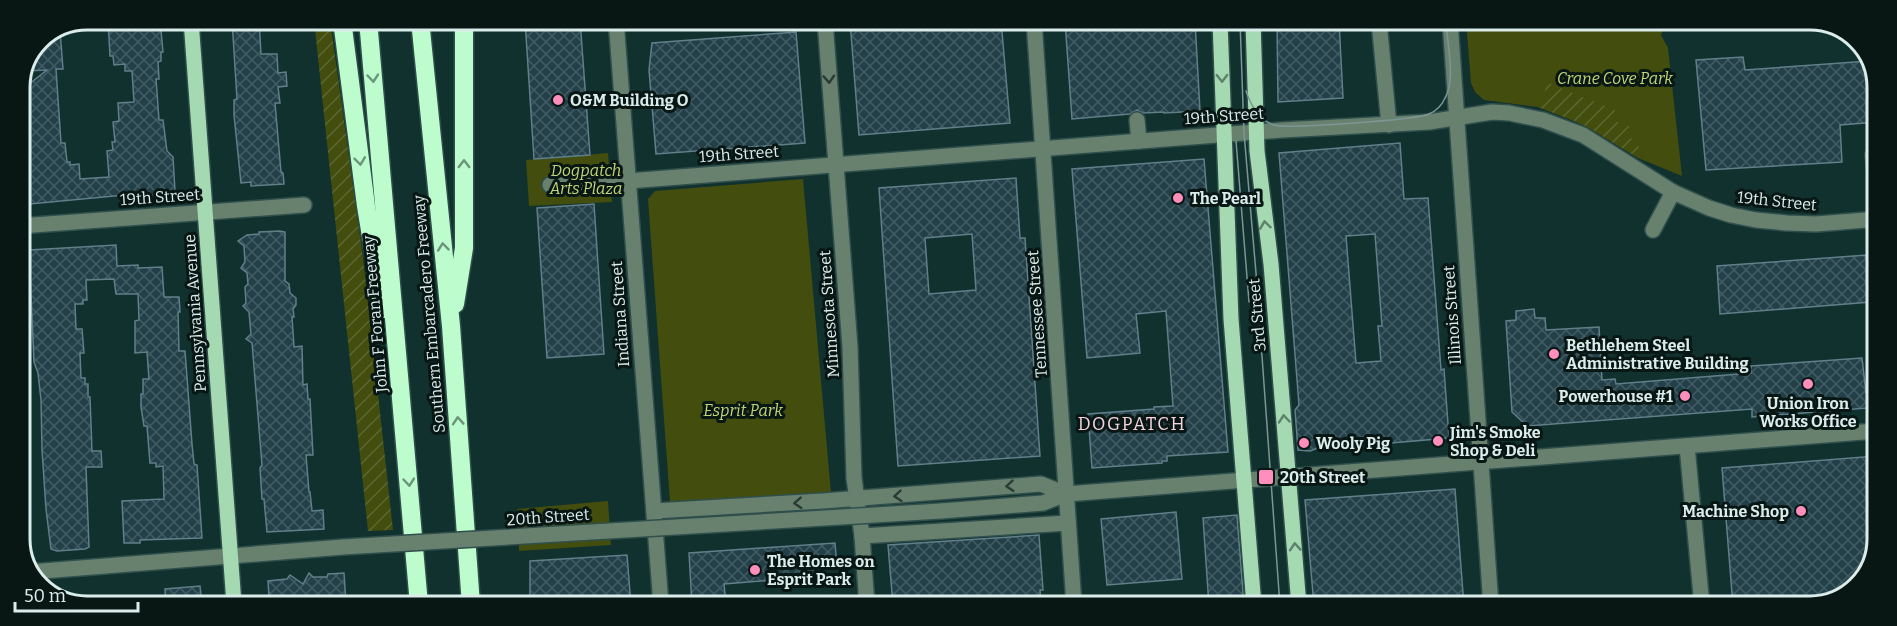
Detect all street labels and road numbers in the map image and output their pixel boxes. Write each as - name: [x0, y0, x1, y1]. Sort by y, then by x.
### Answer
- street label: 19th Street: [1184, 104, 1265, 128]
- street label: 19th Street: [699, 142, 780, 166]
- street label: 19th Street: [120, 185, 201, 209]
- street label: 19th Street: [1736, 187, 1818, 215]
- street label: Southern Embarcadero Freeway: [409, 194, 449, 434]
- street label: Pennsylvania Avenue: [180, 234, 210, 392]
- street label: John F Foran Freeway: [359, 234, 391, 394]
- street label: Minnesota Street: [815, 249, 843, 378]
- street label: Tennessee Street: [1023, 250, 1051, 378]
- street label: Indiana Street: [607, 260, 633, 367]
- street label: Illinois Street: [1439, 264, 1465, 365]
- street label: 3rd Street: [1244, 277, 1270, 352]
- street label: 20th Street: [506, 505, 590, 529]

